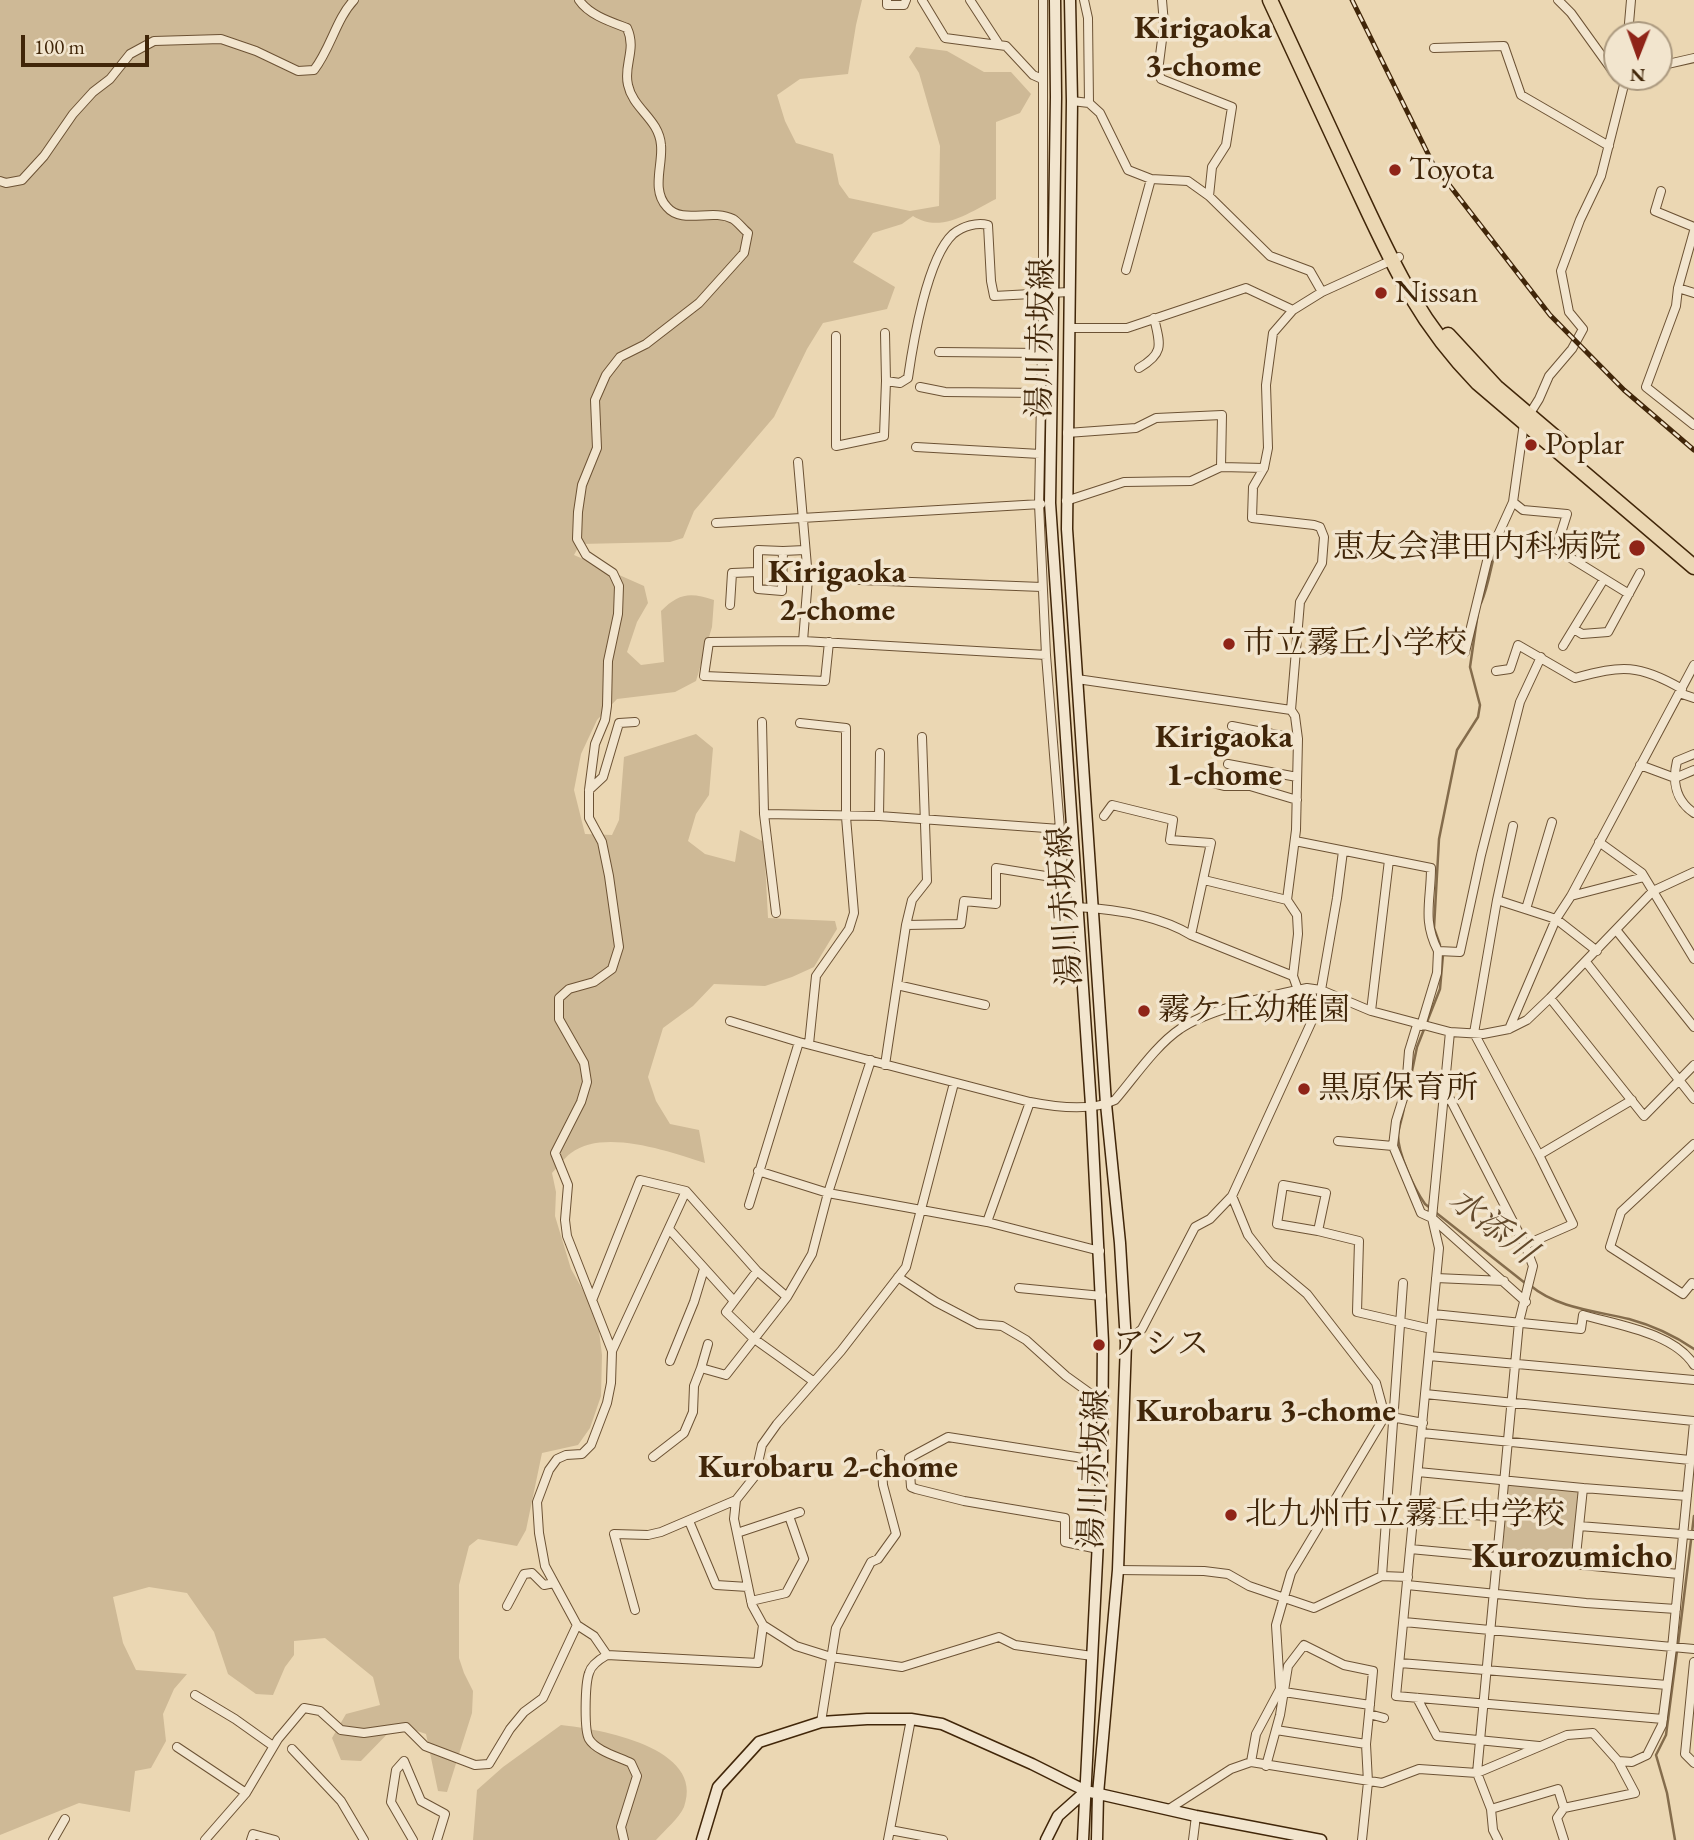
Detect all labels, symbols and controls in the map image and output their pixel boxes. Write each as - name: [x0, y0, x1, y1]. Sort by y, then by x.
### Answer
- district label: Kirigaoka 3-chome: [1134, 9, 1272, 87]
- scale bar: [24, 21, 152, 65]
- north arrow: [1603, 21, 1673, 91]
- text: 100 m: [34, 33, 85, 60]
- text: N: [1630, 63, 1646, 88]
- place label: Toyota: [1409, 151, 1494, 189]
- marker: Toyota: [1387, 162, 1403, 178]
- street label: 湯川赤坂線: [1021, 258, 1063, 418]
- place label: Nissan: [1395, 274, 1479, 312]
- marker: Nissan: [1373, 285, 1389, 301]
- place label: Poplar: [1545, 426, 1624, 464]
- marker: Poplar: [1523, 437, 1539, 453]
- place label: 恵友会津田内科病院: [1333, 529, 1621, 567]
- marker: 恵友会津田内科病院: [1627, 538, 1647, 558]
- district label: Kirigaoka 2-chome: [768, 553, 906, 631]
- place label: 市立霧丘小学校: [1243, 625, 1467, 663]
- marker: 市立霧丘小学校: [1221, 636, 1237, 652]
- district label: Kirigaoka 1-chome: [1155, 718, 1293, 796]
- street label: 湯川赤坂線: [1041, 825, 1091, 987]
- place label: 霧ケ丘幼稚園: [1158, 992, 1350, 1030]
- marker: 霧ケ丘幼稚園: [1136, 1003, 1152, 1019]
- place label: 黒原保育所: [1318, 1070, 1478, 1108]
- marker: 黒原保育所: [1296, 1081, 1312, 1097]
- water label: 水添川: [1441, 1181, 1543, 1273]
- place label: アシス: [1113, 1326, 1209, 1364]
- marker: アシス: [1091, 1337, 1107, 1353]
- street label: 湯川赤坂線: [1073, 1388, 1117, 1550]
- district label: Kurobaru 3-chome: [1136, 1392, 1396, 1432]
- district label: Kurobaru 2-chome: [698, 1448, 958, 1488]
- place label: 北九州市立霧丘中学校: [1245, 1496, 1565, 1534]
- marker: 北九州市立霧丘中学校: [1223, 1507, 1239, 1523]
- district label: Kurozumicho: [1471, 1536, 1673, 1578]

